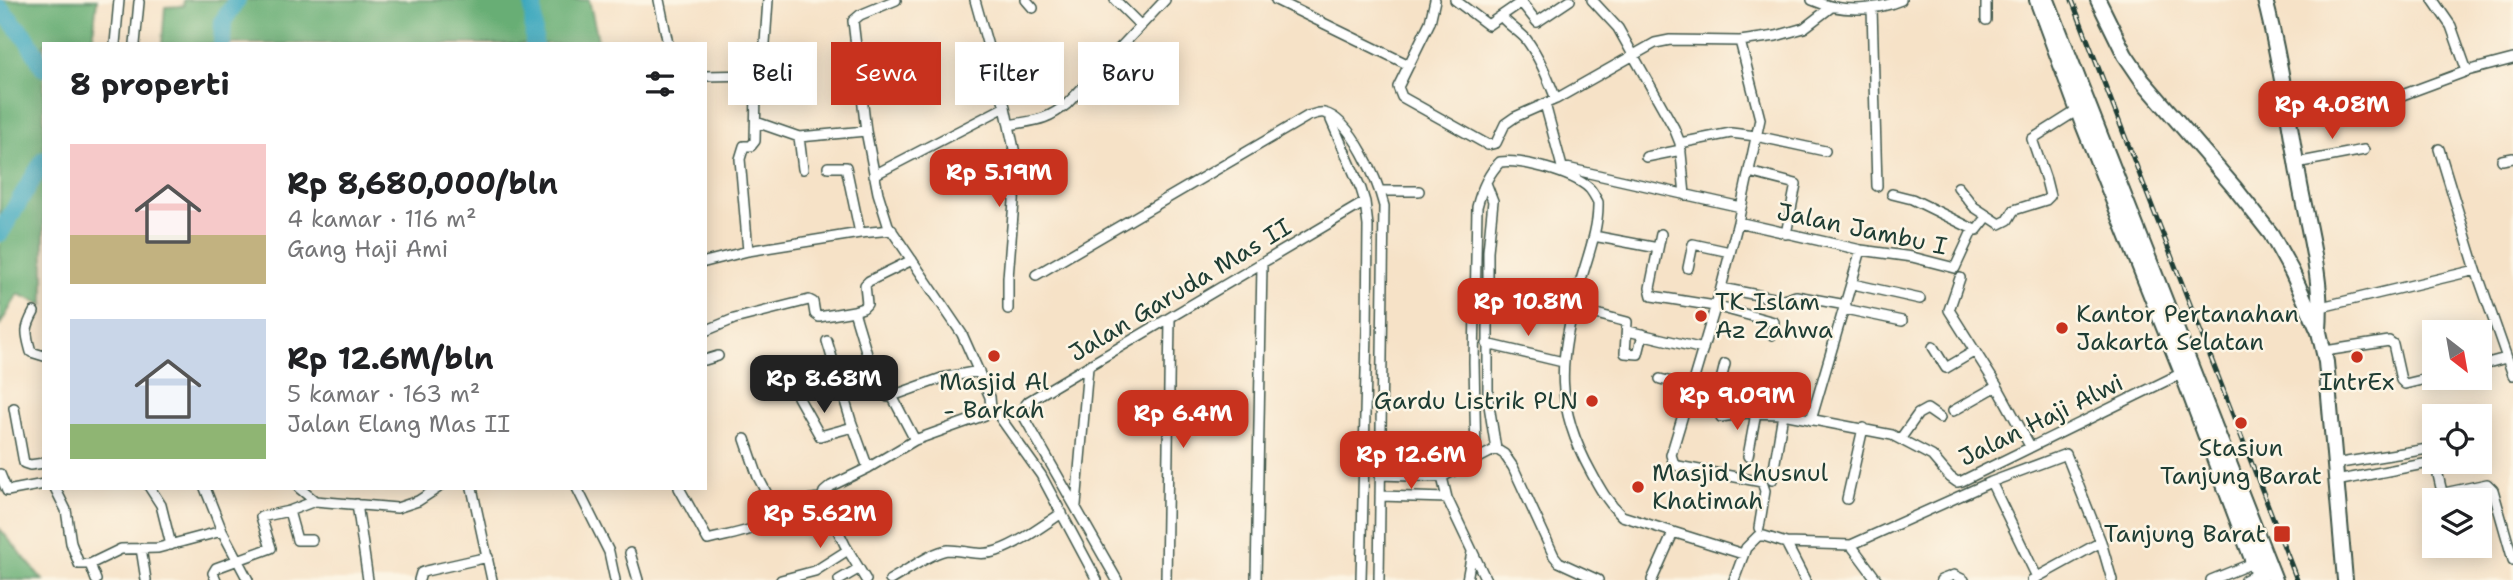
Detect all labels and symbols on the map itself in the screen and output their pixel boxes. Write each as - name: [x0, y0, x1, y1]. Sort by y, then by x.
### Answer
- pin: Rp 4.08M: [2260, 82, 2404, 141]
- pin: Rp 5.19M: [927, 150, 1071, 209]
- street label: Jalan Jambu I: [1774, 195, 1950, 263]
- street label: Jalan Garuda Mas II: [1063, 211, 1297, 369]
- pin: Rp 10.8M: [1456, 278, 1600, 338]
- place label: TK Islam Az Zahwa: [1715, 286, 1833, 346]
- place label: Kantor Pertanahan Jakarta Selatan: [2076, 298, 2299, 358]
- marker: TK Islam Az Zahwa: [1693, 308, 1709, 324]
- marker: Kantor Pertanahan Jakarta Selatan: [2054, 320, 2070, 336]
- north arrow: [2422, 320, 2492, 390]
- marker: Masjid Al - Barkah: [986, 348, 1002, 364]
- marker: IntrEx: [2349, 349, 2365, 365]
- pin: Rp 8.68M: [752, 356, 896, 415]
- place label: Masjid Al - Barkah: [939, 366, 1050, 426]
- street label: Jalan Haji Alwi: [1954, 366, 2128, 474]
- place label: IntrEx: [2319, 366, 2395, 398]
- pin: Rp 9.09M: [1665, 372, 1809, 432]
- place label: Gardu Listrik PLN: [1374, 385, 1578, 417]
- pin: Rp 6.4M: [1118, 391, 1248, 450]
- marker: Gardu Listrik PLN: [1584, 393, 1600, 409]
- marker: Stasiun Tanjung Barat: [2233, 415, 2249, 431]
- pin: Rp 12.6M: [1339, 432, 1483, 491]
- place label: Stasiun Tanjung Barat: [2160, 432, 2322, 492]
- place label: Masjid Khusnul Khatimah: [1652, 457, 1829, 517]
- marker: Masjid Khusnul Khatimah: [1630, 479, 1646, 495]
- pin: Rp 5.62M: [748, 490, 892, 550]
- place label: Tanjung Barat: [2104, 518, 2266, 550]
- marker: Tanjung Barat: [2272, 524, 2292, 544]

